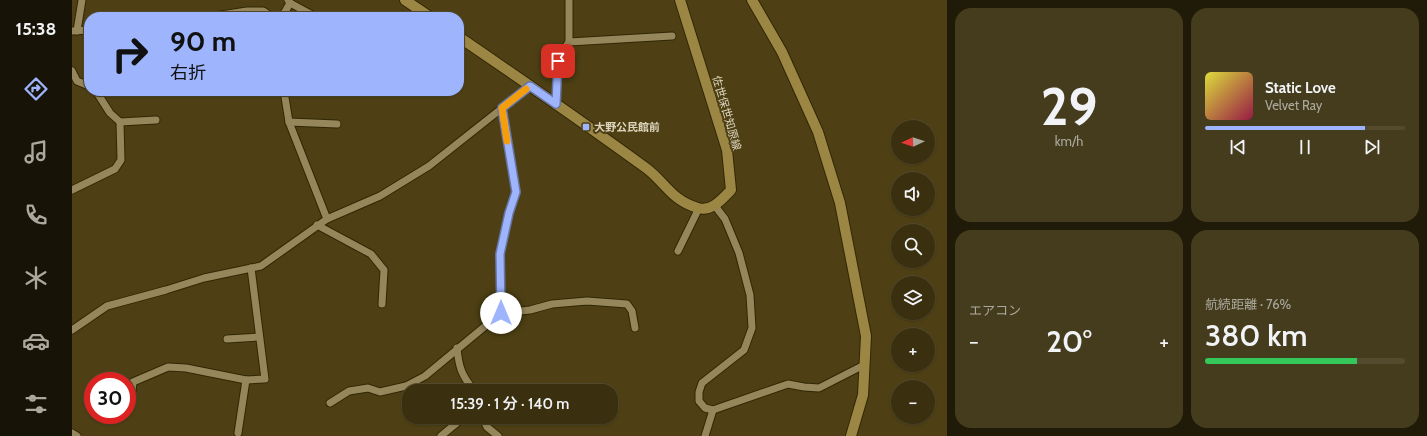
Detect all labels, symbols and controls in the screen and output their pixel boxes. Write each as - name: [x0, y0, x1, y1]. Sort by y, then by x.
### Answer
- text: 15:38: [16, 18, 56, 40]
- text: 90 m: [170, 24, 236, 58]
- icon: right: [104, 28, 156, 80]
- pin: [541, 44, 575, 78]
- icon: arrive: [547, 50, 569, 72]
- text: 右折: [170, 62, 206, 84]
- street label: 佐世保世知原線: [710, 74, 744, 152]
- icon: directions: [22, 75, 50, 103]
- text: 29: [1041, 75, 1097, 138]
- text: Static Love: [1265, 79, 1336, 97]
- text: Velvet Ray: [1265, 97, 1322, 113]
- place label: 大野公民館前: [594, 120, 660, 134]
- north arrow: [891, 120, 935, 164]
- map controls: [891, 120, 935, 424]
- marker: 大野公民館前: [581, 122, 591, 132]
- text: km/h: [1055, 133, 1083, 149]
- icon: previous: [1227, 136, 1249, 158]
- icon: pause: [1294, 136, 1316, 158]
- icon: next: [1361, 136, 1383, 158]
- icon: music: [22, 138, 50, 166]
- button: sound: [891, 172, 935, 216]
- icon: phone: [22, 201, 50, 229]
- button: search: [891, 224, 935, 268]
- icon: climate: [22, 264, 50, 292]
- button: layers: [891, 276, 935, 320]
- position arrow: [480, 292, 522, 334]
- text: 航続距離 · 76%: [1205, 296, 1291, 312]
- text: エアコン: [969, 302, 1021, 318]
- text: 380 km: [1205, 317, 1307, 354]
- text: 20°: [1046, 323, 1092, 360]
- icon: car: [22, 327, 50, 355]
- button: +: [891, 328, 935, 372]
- text: −: [969, 328, 979, 355]
- text: +: [1159, 328, 1169, 355]
- speed limit sign: 30: [84, 372, 136, 424]
- button: −: [891, 380, 935, 424]
- icon: filters: [22, 390, 50, 418]
- text: 15:39 · 1 分 · 140 m: [451, 395, 569, 413]

